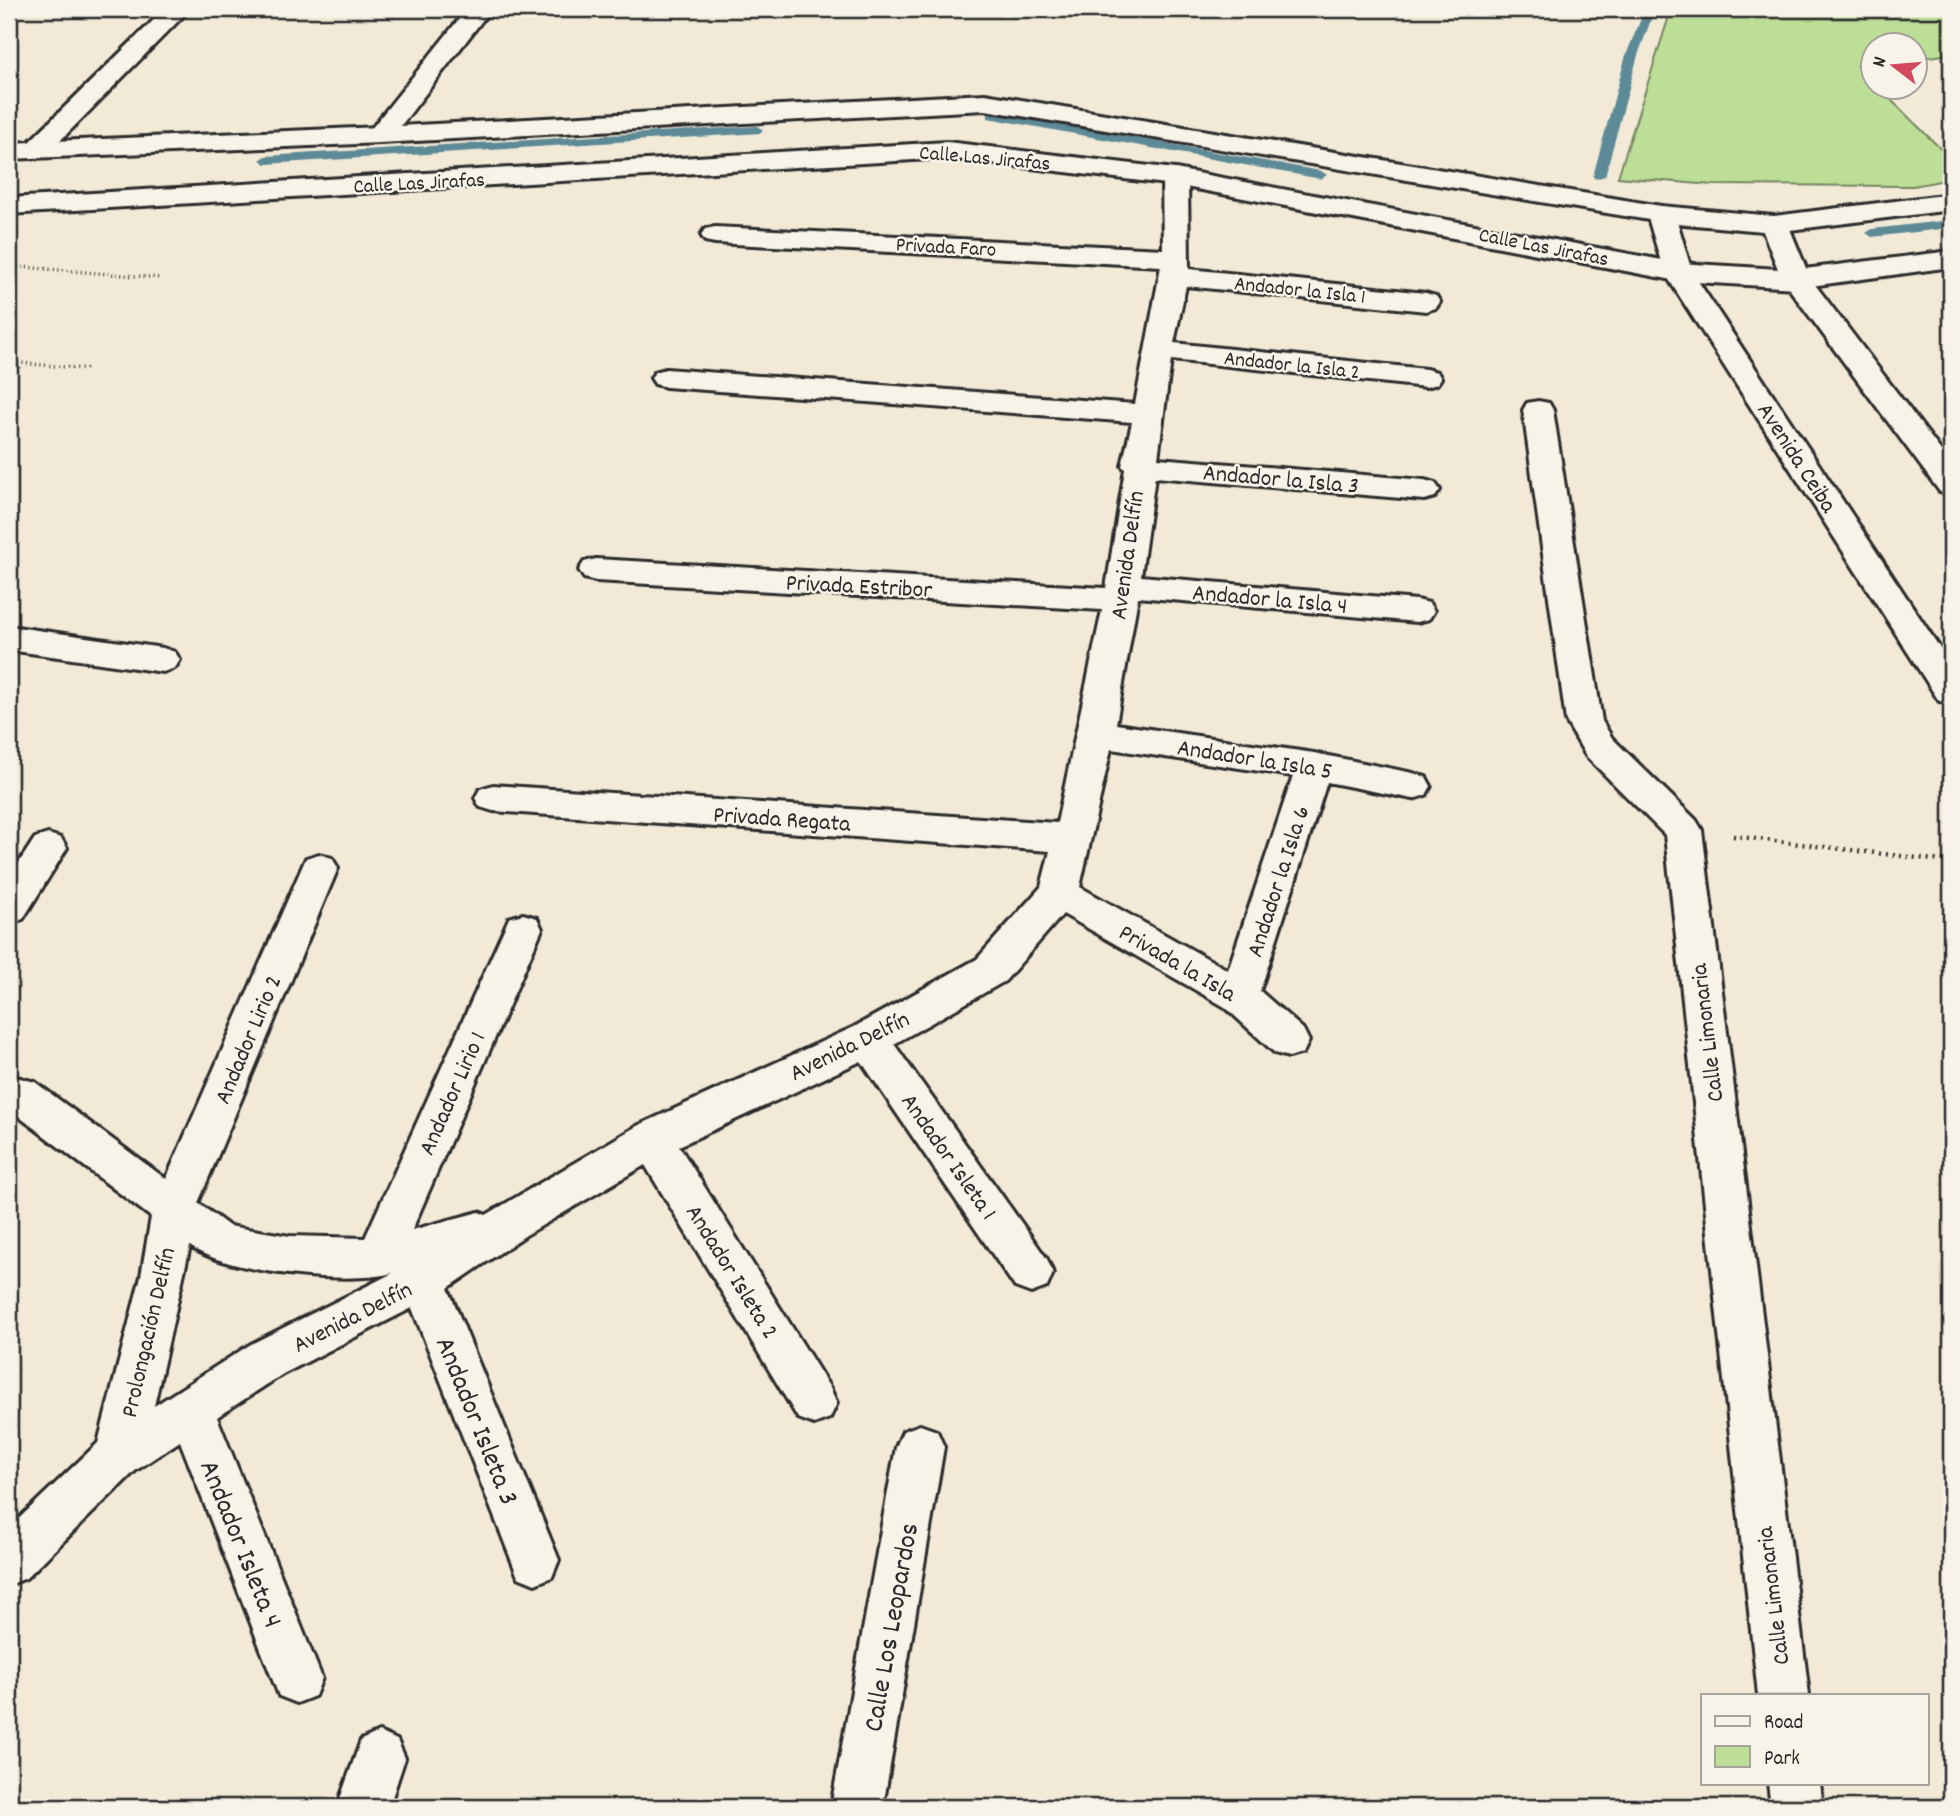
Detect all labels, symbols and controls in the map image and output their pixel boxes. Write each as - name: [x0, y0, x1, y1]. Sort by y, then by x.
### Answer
- north arrow: [1858, 32, 1928, 102]
- text: N: [1867, 54, 1895, 71]
- street label: Calle Las Jirafas: [918, 139, 1052, 181]
- street label: Calle Las Jirafas: [353, 167, 486, 203]
- street label: Calle Las Jirafas: [1476, 222, 1611, 276]
- street label: Privada Faro: [895, 231, 997, 267]
- street label: Andador la Isla 1: [1233, 270, 1367, 314]
- street label: Andador la Isla 2: [1222, 345, 1361, 389]
- street label: Avenida Ceiba: [1747, 397, 1844, 521]
- street label: Andador la Isla 3: [1201, 457, 1360, 505]
- street label: Avenida Delfín: [1103, 489, 1155, 622]
- street label: Privada Estribor: [785, 567, 933, 609]
- street label: Andador la Isla 4: [1191, 577, 1349, 625]
- street label: Andador la Isla 5: [1175, 732, 1335, 790]
- street label: Privada Regata: [712, 799, 852, 843]
- street label: Andador la Isla 6: [1239, 802, 1320, 962]
- street label: Privada la Isla: [1112, 917, 1242, 1012]
- street label: Calle Limonaria: [1684, 961, 1734, 1104]
- street label: Andador Lirio 2: [207, 970, 292, 1110]
- street label: Avenida Delfín: [785, 1004, 916, 1091]
- street label: Andador Lirio 1: [411, 1027, 496, 1161]
- street label: Andador Isleta 1: [891, 1087, 1004, 1228]
- street label: Andador Isleta 2: [676, 1199, 785, 1346]
- street label: Prolongación Delfín: [114, 1244, 186, 1421]
- street label: Avenida Delfín: [288, 1274, 419, 1363]
- street label: Andador Isleta 3: [422, 1332, 526, 1512]
- street label: Andador Isleta 4: [187, 1455, 290, 1635]
- street label: Calle Los Leopardos: [856, 1520, 932, 1735]
- street label: Calle Limonaria: [1750, 1524, 1800, 1667]
- legend: [1701, 1694, 1928, 1784]
- text: Road: [1764, 1709, 1803, 1739]
- text: Park: [1764, 1745, 1800, 1775]

